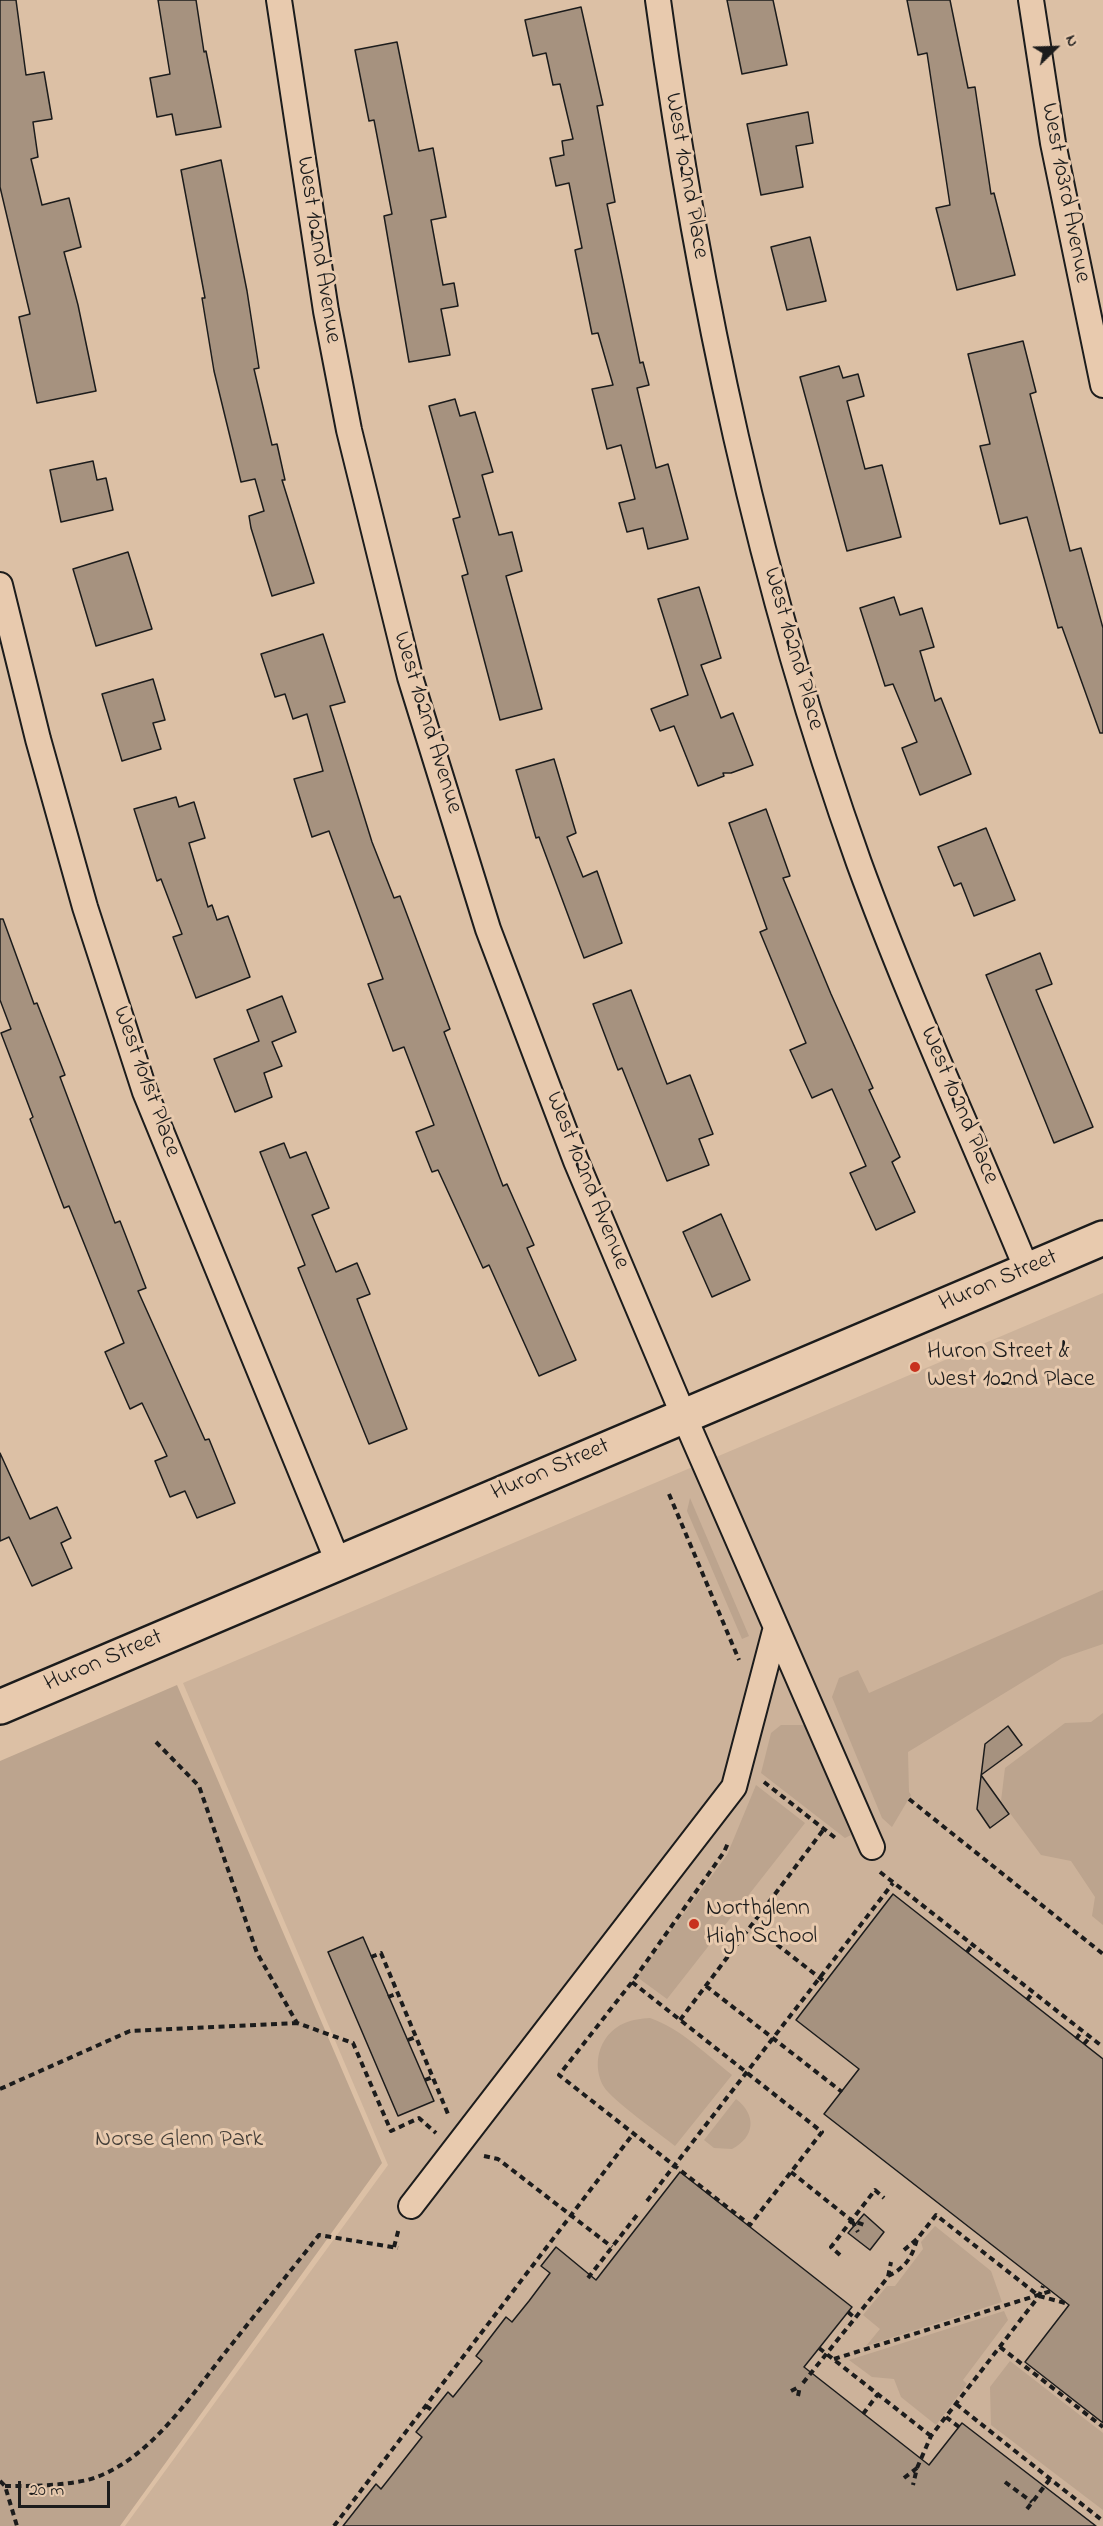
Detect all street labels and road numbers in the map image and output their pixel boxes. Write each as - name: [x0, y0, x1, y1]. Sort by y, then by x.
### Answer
- street label: West 102nd Place: [656, 91, 714, 261]
- street label: West 103rd Avenue: [1032, 101, 1096, 285]
- street label: West 102nd Avenue: [288, 155, 346, 345]
- street label: West 102nd Place: [755, 564, 829, 734]
- street label: West 102nd Avenue: [385, 629, 467, 817]
- street label: West 101st Place: [104, 1003, 186, 1161]
- street label: West 102nd Place: [912, 1023, 1004, 1189]
- street label: West 102nd Avenue: [537, 1088, 635, 1274]
- street label: Huron Street: [935, 1244, 1063, 1320]
- street label: Huron Street: [487, 1433, 615, 1509]
- street label: Huron Street: [40, 1624, 168, 1700]

